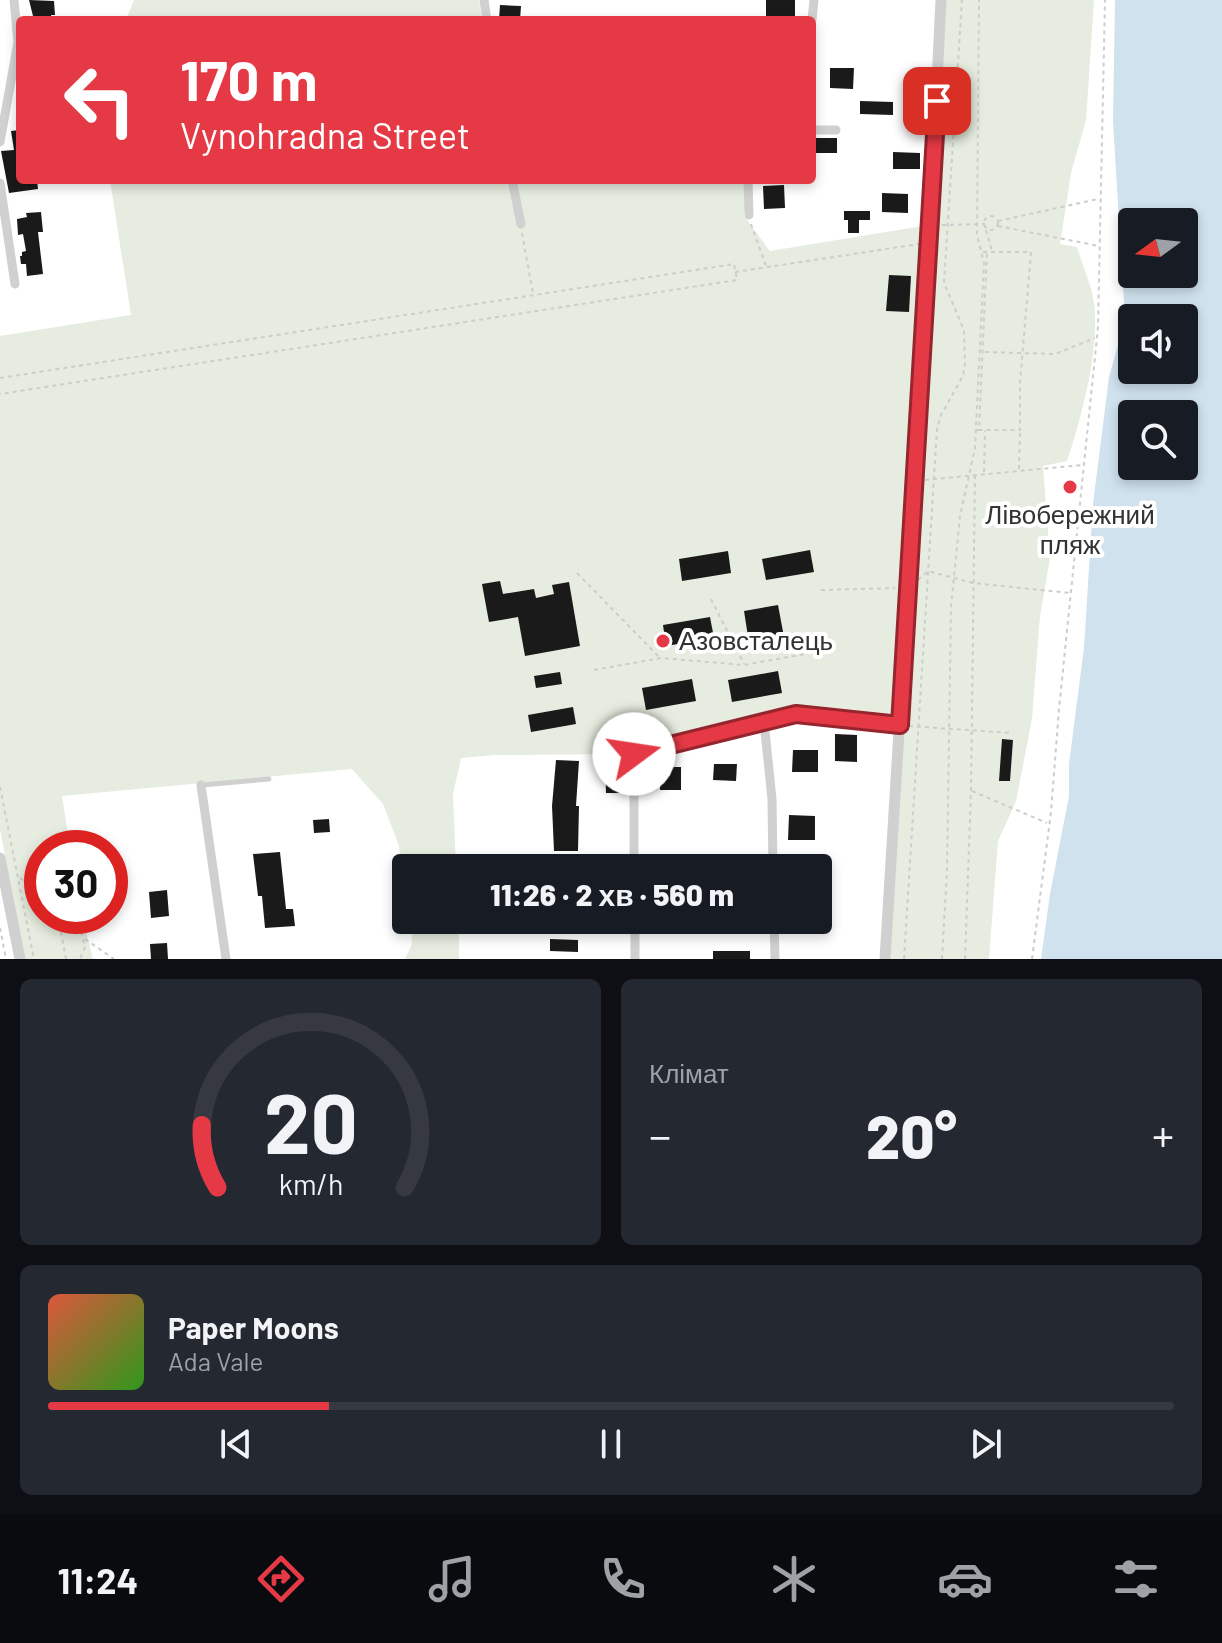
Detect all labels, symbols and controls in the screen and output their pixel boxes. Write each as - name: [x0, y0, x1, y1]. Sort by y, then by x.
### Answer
- text: 170 m: [180, 45, 317, 112]
- icon: left: [48, 48, 152, 152]
- pin: [903, 67, 971, 135]
- icon: arrive: [915, 79, 959, 123]
- text: Vynohradna Street: [180, 113, 470, 156]
- north arrow: [1118, 208, 1198, 288]
- map controls: [1118, 208, 1198, 480]
- button: sound: [1118, 304, 1198, 384]
- button: search: [1118, 400, 1198, 480]
- marker: Лівобережний пляж: [1061, 478, 1079, 496]
- place label: Лівобережний пляж: [985, 498, 1155, 559]
- place label: Азовсталець: [679, 624, 833, 655]
- marker: Азовсталець: [654, 632, 672, 650]
- position arrow: [592, 712, 676, 796]
- speed limit sign: 30: [24, 830, 128, 934]
- text: 11:26 · 2 хв · 560 m: [490, 876, 734, 912]
- text: Клімат: [649, 1057, 729, 1088]
- text: 20: [263, 1071, 358, 1171]
- text: 20°: [866, 1099, 957, 1171]
- text: −: [649, 1108, 671, 1161]
- text: +: [1152, 1108, 1174, 1161]
- text: km/h: [278, 1166, 343, 1201]
- text: Paper Moons: [168, 1309, 339, 1345]
- text: Ada Vale: [168, 1345, 263, 1376]
- icon: previous: [214, 1422, 258, 1466]
- icon: pause: [589, 1422, 633, 1466]
- icon: next: [964, 1422, 1008, 1466]
- icon: directions: [253, 1551, 309, 1607]
- icon: music: [424, 1551, 480, 1607]
- icon: phone: [595, 1551, 651, 1607]
- icon: climate: [766, 1551, 822, 1607]
- icon: car: [937, 1551, 993, 1607]
- icon: filters: [1108, 1551, 1164, 1607]
- text: 11:24: [58, 1558, 138, 1601]

